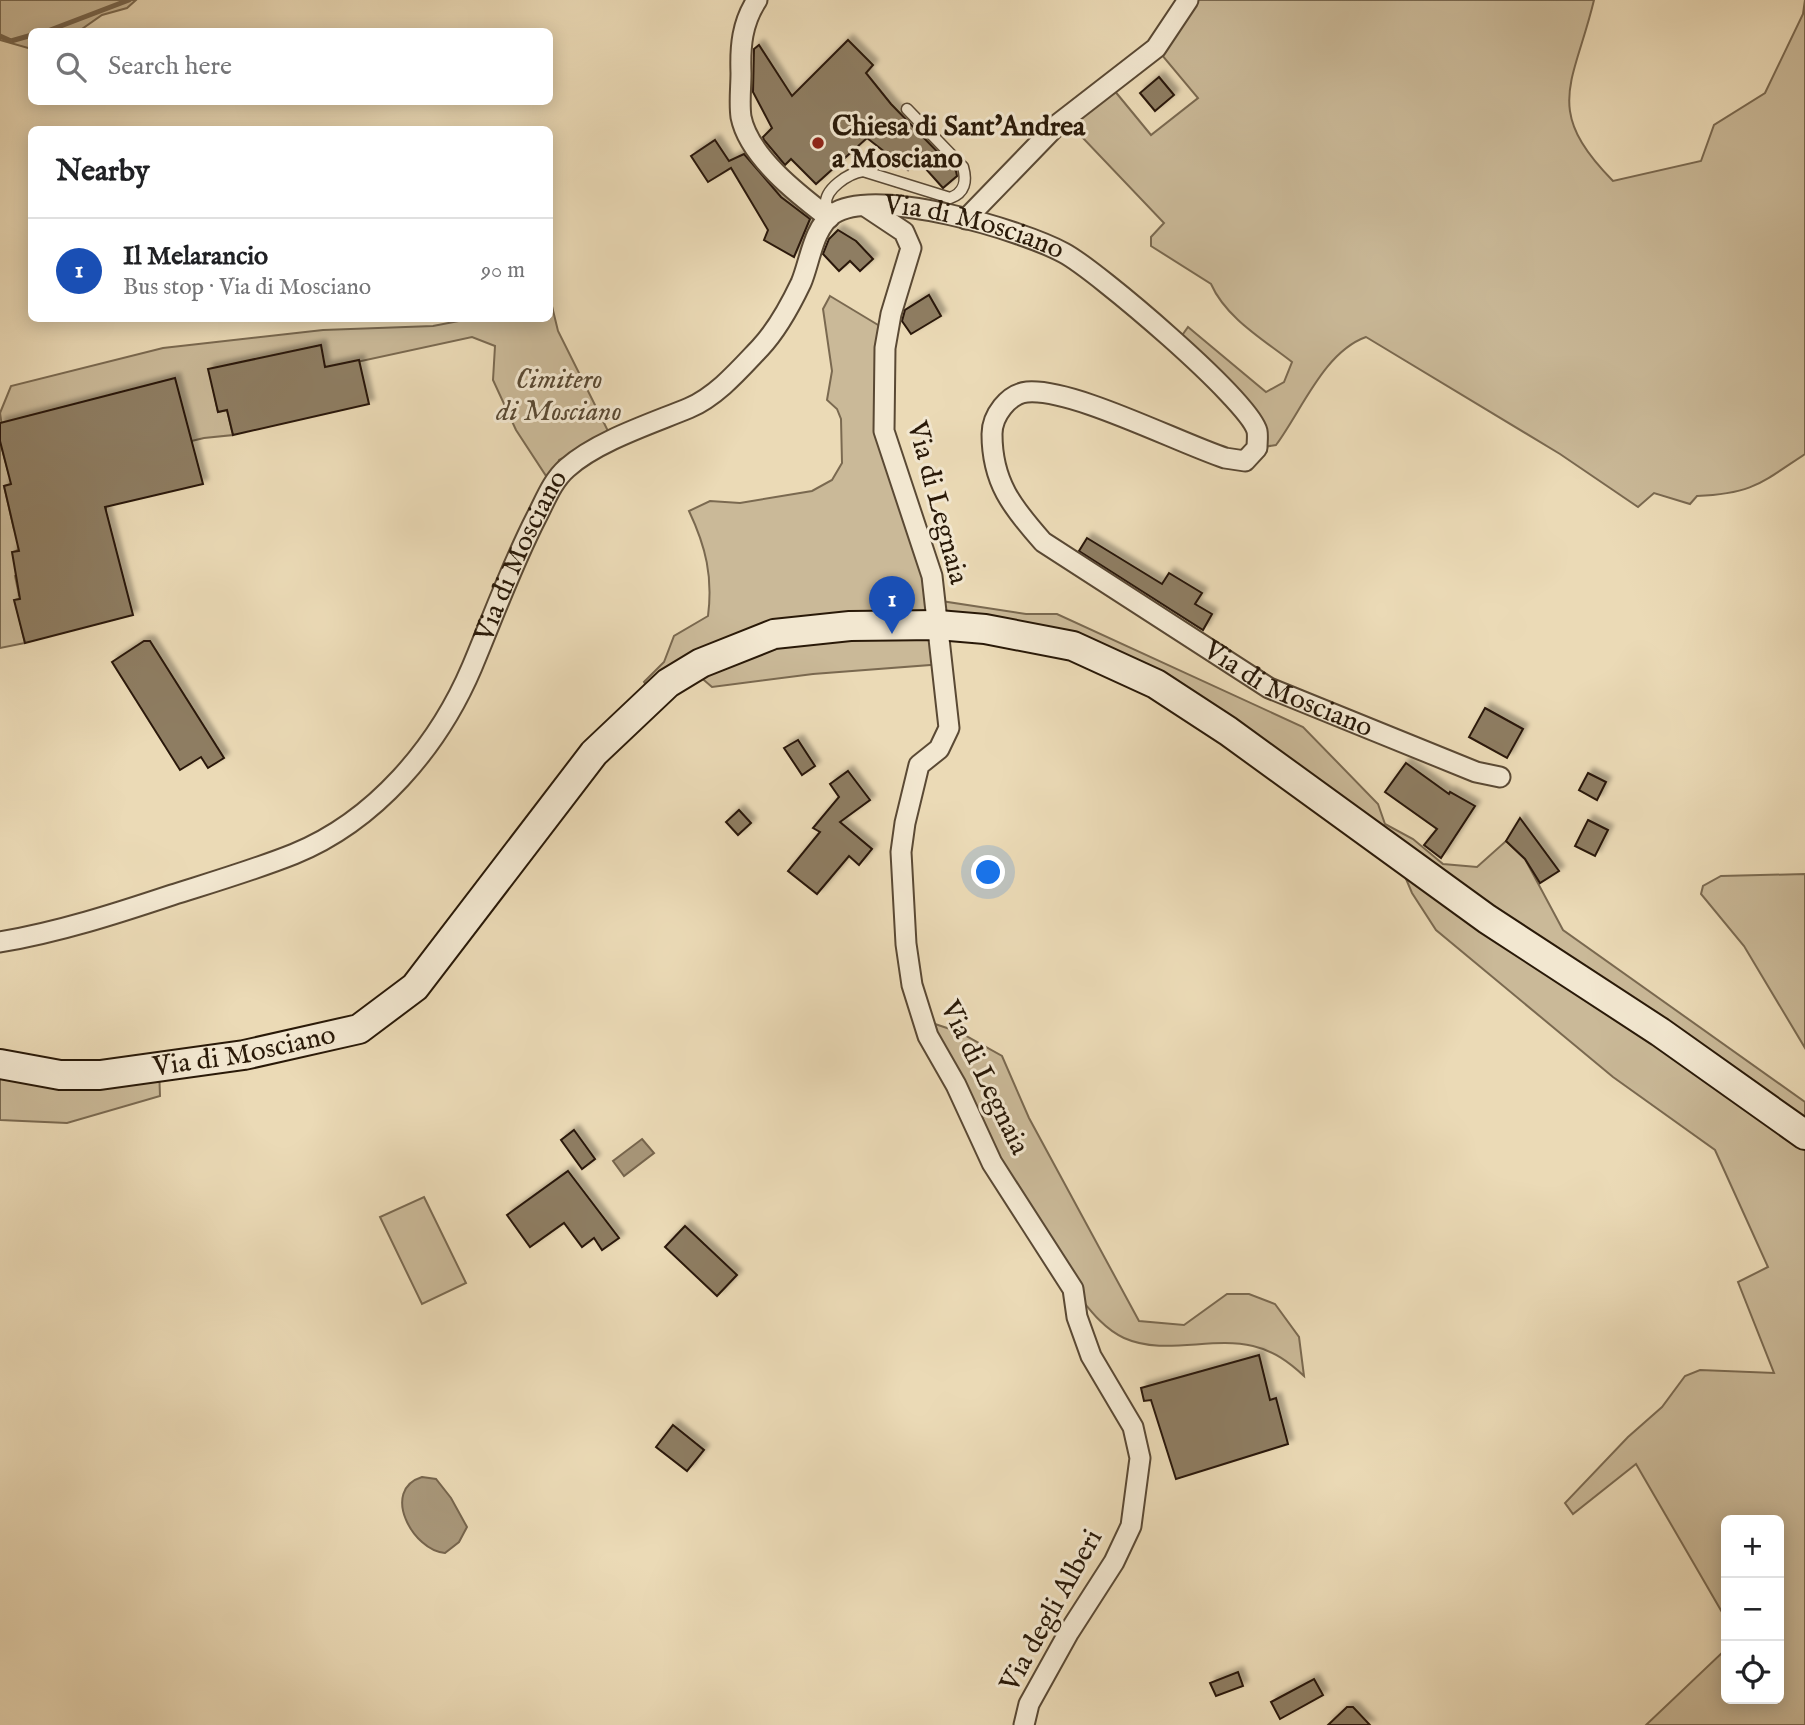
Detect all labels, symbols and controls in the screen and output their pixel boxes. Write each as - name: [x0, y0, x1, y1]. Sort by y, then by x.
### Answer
- search box: [28, 28, 553, 105]
- icon: search: [52, 48, 90, 86]
- text: Search here: [108, 50, 232, 83]
- place label: Chiesa di Sant'Andrea a Mosciano: [832, 110, 1086, 177]
- marker: Chiesa di Sant'Andrea a Mosciano: [810, 135, 826, 151]
- text: Nearby: [56, 153, 149, 191]
- street label: Via di Mosciano: [882, 187, 1070, 268]
- text: Il Melarancio: [123, 240, 268, 273]
- text: 1: [75, 256, 83, 285]
- text: 90 m: [481, 256, 525, 285]
- text: Bus stop · Via di Mosciano: [123, 273, 371, 302]
- park label: Cimitero di Mosciano: [495, 363, 622, 430]
- street label: Via di Legnaia: [898, 417, 976, 589]
- street label: Via di Mosciano: [466, 463, 575, 648]
- pin: 1: [869, 576, 915, 634]
- street label: Via di Mosciano: [1196, 632, 1378, 746]
- your location: [971, 855, 1005, 889]
- street label: Via di Legnaia: [931, 994, 1037, 1162]
- street label: Via di Mosciano: [149, 1017, 339, 1085]
- map controls: [1721, 1515, 1784, 1704]
- button: +: [1721, 1515, 1784, 1578]
- street label: Via degli Alberi: [992, 1524, 1111, 1699]
- button: −: [1721, 1578, 1784, 1641]
- button: locate: [1721, 1641, 1784, 1704]

